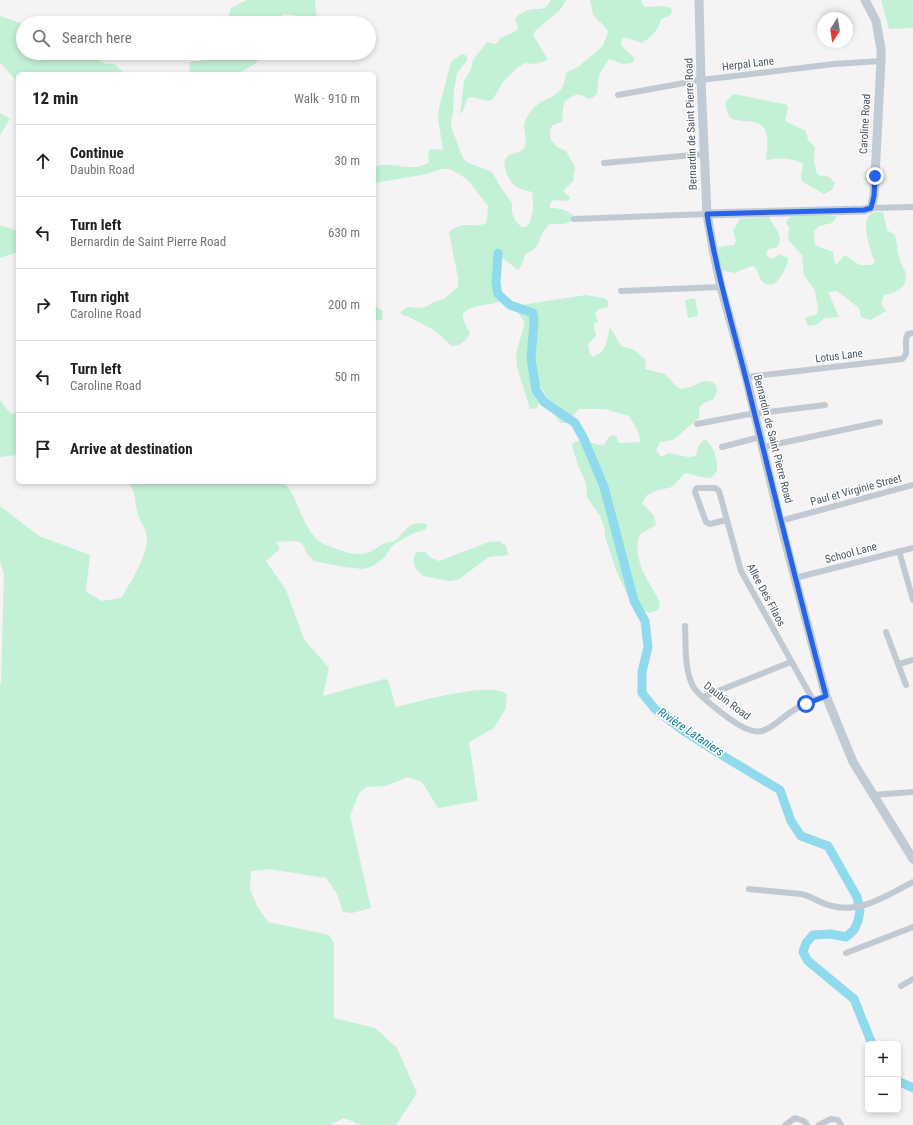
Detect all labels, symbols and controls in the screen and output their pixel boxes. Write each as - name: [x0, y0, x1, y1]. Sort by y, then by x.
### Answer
- north arrow: [817, 12, 853, 48]
- search box: [16, 16, 376, 60]
- icon: search: [30, 27, 52, 49]
- text: Search here: [62, 29, 132, 47]
- street label: Herpal Lane: [721, 54, 775, 74]
- street label: Bernardin de Saint Pierre Road: [682, 58, 700, 190]
- text: 12 min: [32, 88, 78, 108]
- text: Walk · 910 m: [294, 91, 360, 106]
- street label: Caroline Road: [857, 93, 873, 155]
- text: Continue: [70, 144, 124, 162]
- icon: ahead: [32, 150, 54, 172]
- text: 30 m: [334, 153, 360, 168]
- text: Daubin Road: [70, 162, 135, 177]
- route end: [866, 167, 884, 185]
- text: Turn left: [70, 216, 121, 234]
- icon: left: [32, 222, 54, 244]
- text: 630 m: [328, 225, 360, 240]
- text: Bernardin de Saint Pierre Road: [70, 234, 226, 249]
- text: Turn right: [70, 288, 129, 306]
- icon: right: [32, 294, 54, 316]
- text: 200 m: [328, 297, 360, 312]
- text: Caroline Road: [70, 306, 141, 321]
- street label: Lotus Lane: [814, 347, 864, 365]
- text: Turn left: [70, 360, 121, 378]
- icon: left: [32, 366, 54, 388]
- text: 50 m: [334, 369, 360, 384]
- street label: Bernardin de Saint Pierre Road: [751, 373, 795, 505]
- text: Caroline Road: [70, 378, 141, 393]
- icon: arrive: [32, 438, 54, 460]
- text: Arrive at destination: [70, 440, 193, 458]
- street label: Paul et Virginie Street: [809, 472, 903, 508]
- street label: School Lane: [824, 540, 878, 566]
- street label: Allee Des Filaos: [744, 561, 788, 629]
- street label: Daubin Road: [701, 679, 753, 723]
- route start: [797, 695, 815, 713]
- water label: Rivière Lataniers: [655, 705, 727, 759]
- map controls: [865, 1041, 901, 1113]
- button: +: [865, 1041, 901, 1077]
- button: −: [865, 1077, 901, 1113]

